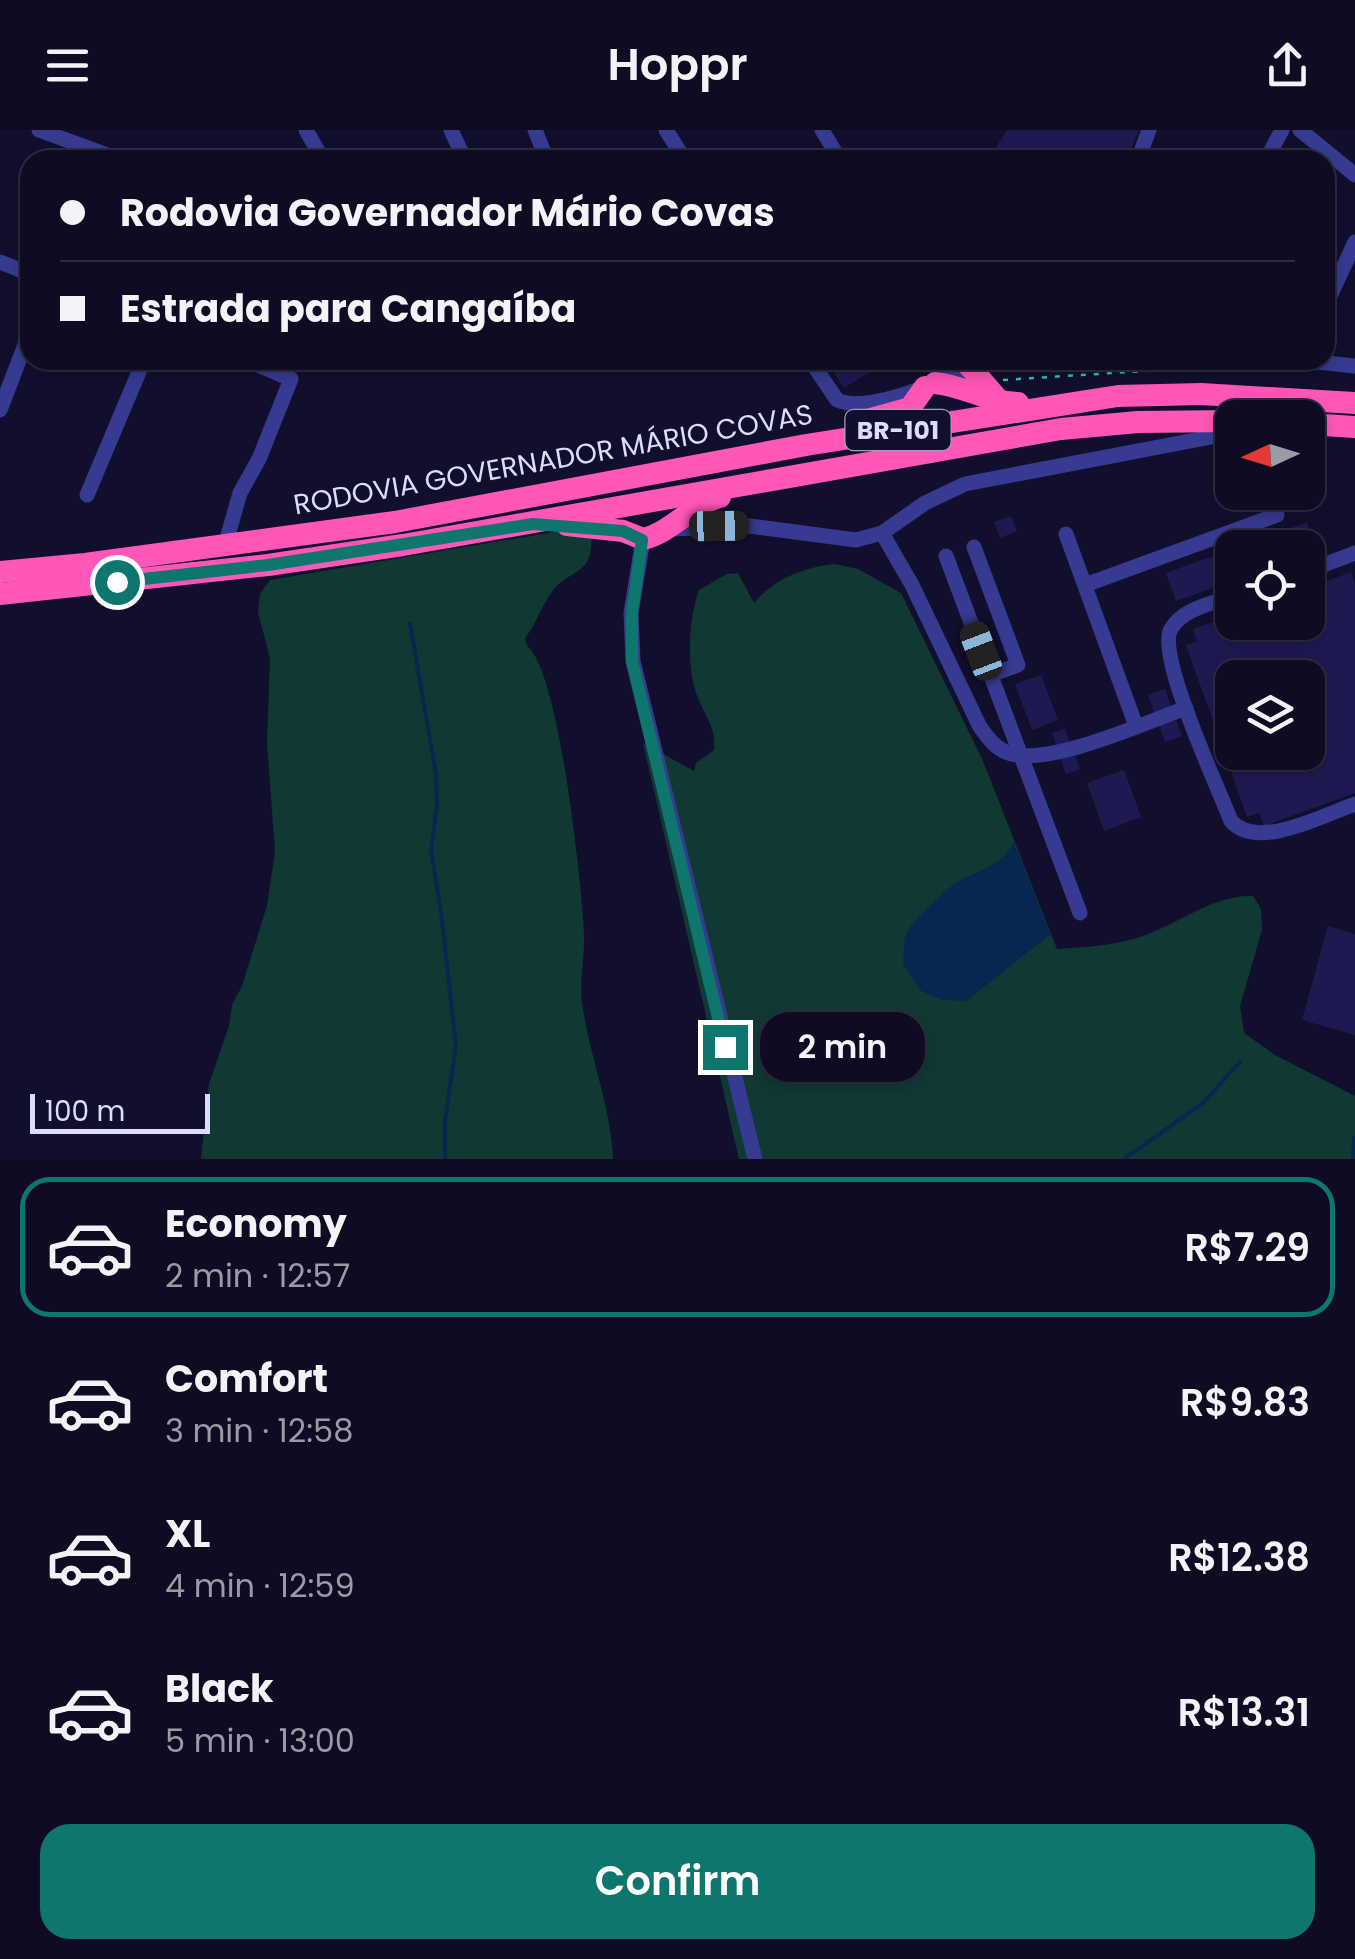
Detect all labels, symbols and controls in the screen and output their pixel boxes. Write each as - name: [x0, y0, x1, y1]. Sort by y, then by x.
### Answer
- text: Hoppr: [607, 33, 748, 96]
- icon: menu: [40, 38, 95, 93]
- icon: share: [1260, 38, 1315, 93]
- text: Rodovia Governador Mário Covas: [120, 186, 775, 239]
- text: Estrada para Cangaíba: [120, 282, 576, 335]
- street label: RODOVIA GOVERNADOR MÁRIO COVAS: [291, 395, 816, 524]
- north arrow: [1215, 400, 1325, 510]
- map controls: [1215, 400, 1325, 770]
- road number: BR-101: [846, 410, 950, 450]
- car: [689, 510, 749, 542]
- button: locate: [1215, 530, 1325, 640]
- route start: [95, 560, 140, 605]
- car: [956, 618, 1006, 684]
- button: layers: [1215, 660, 1325, 770]
- callout: 2 min: [760, 1012, 925, 1082]
- text: 2 min: [798, 1024, 887, 1069]
- route end: [703, 1025, 748, 1070]
- scale bar: [30, 1089, 210, 1134]
- text: 100 m: [45, 1092, 125, 1131]
- text: Economy: [165, 1197, 347, 1250]
- icon: car: [45, 1202, 135, 1292]
- text: R$7.29: [1184, 1221, 1310, 1274]
- text: 2 min · 12:57: [165, 1253, 350, 1298]
- text: Comfort: [165, 1352, 328, 1405]
- icon: car: [45, 1357, 135, 1447]
- text: R$9.83: [1180, 1376, 1310, 1429]
- text: 3 min · 12:58: [165, 1408, 353, 1453]
- text: XL: [165, 1507, 210, 1560]
- icon: car: [45, 1512, 135, 1602]
- text: R$12.38: [1168, 1531, 1310, 1584]
- text: 4 min · 12:59: [165, 1563, 355, 1608]
- text: Black: [165, 1662, 274, 1715]
- icon: car: [45, 1667, 135, 1757]
- text: R$13.31: [1178, 1686, 1310, 1739]
- text: 5 min · 13:00: [165, 1718, 355, 1763]
- button: Confirm: [40, 1824, 1315, 1939]

